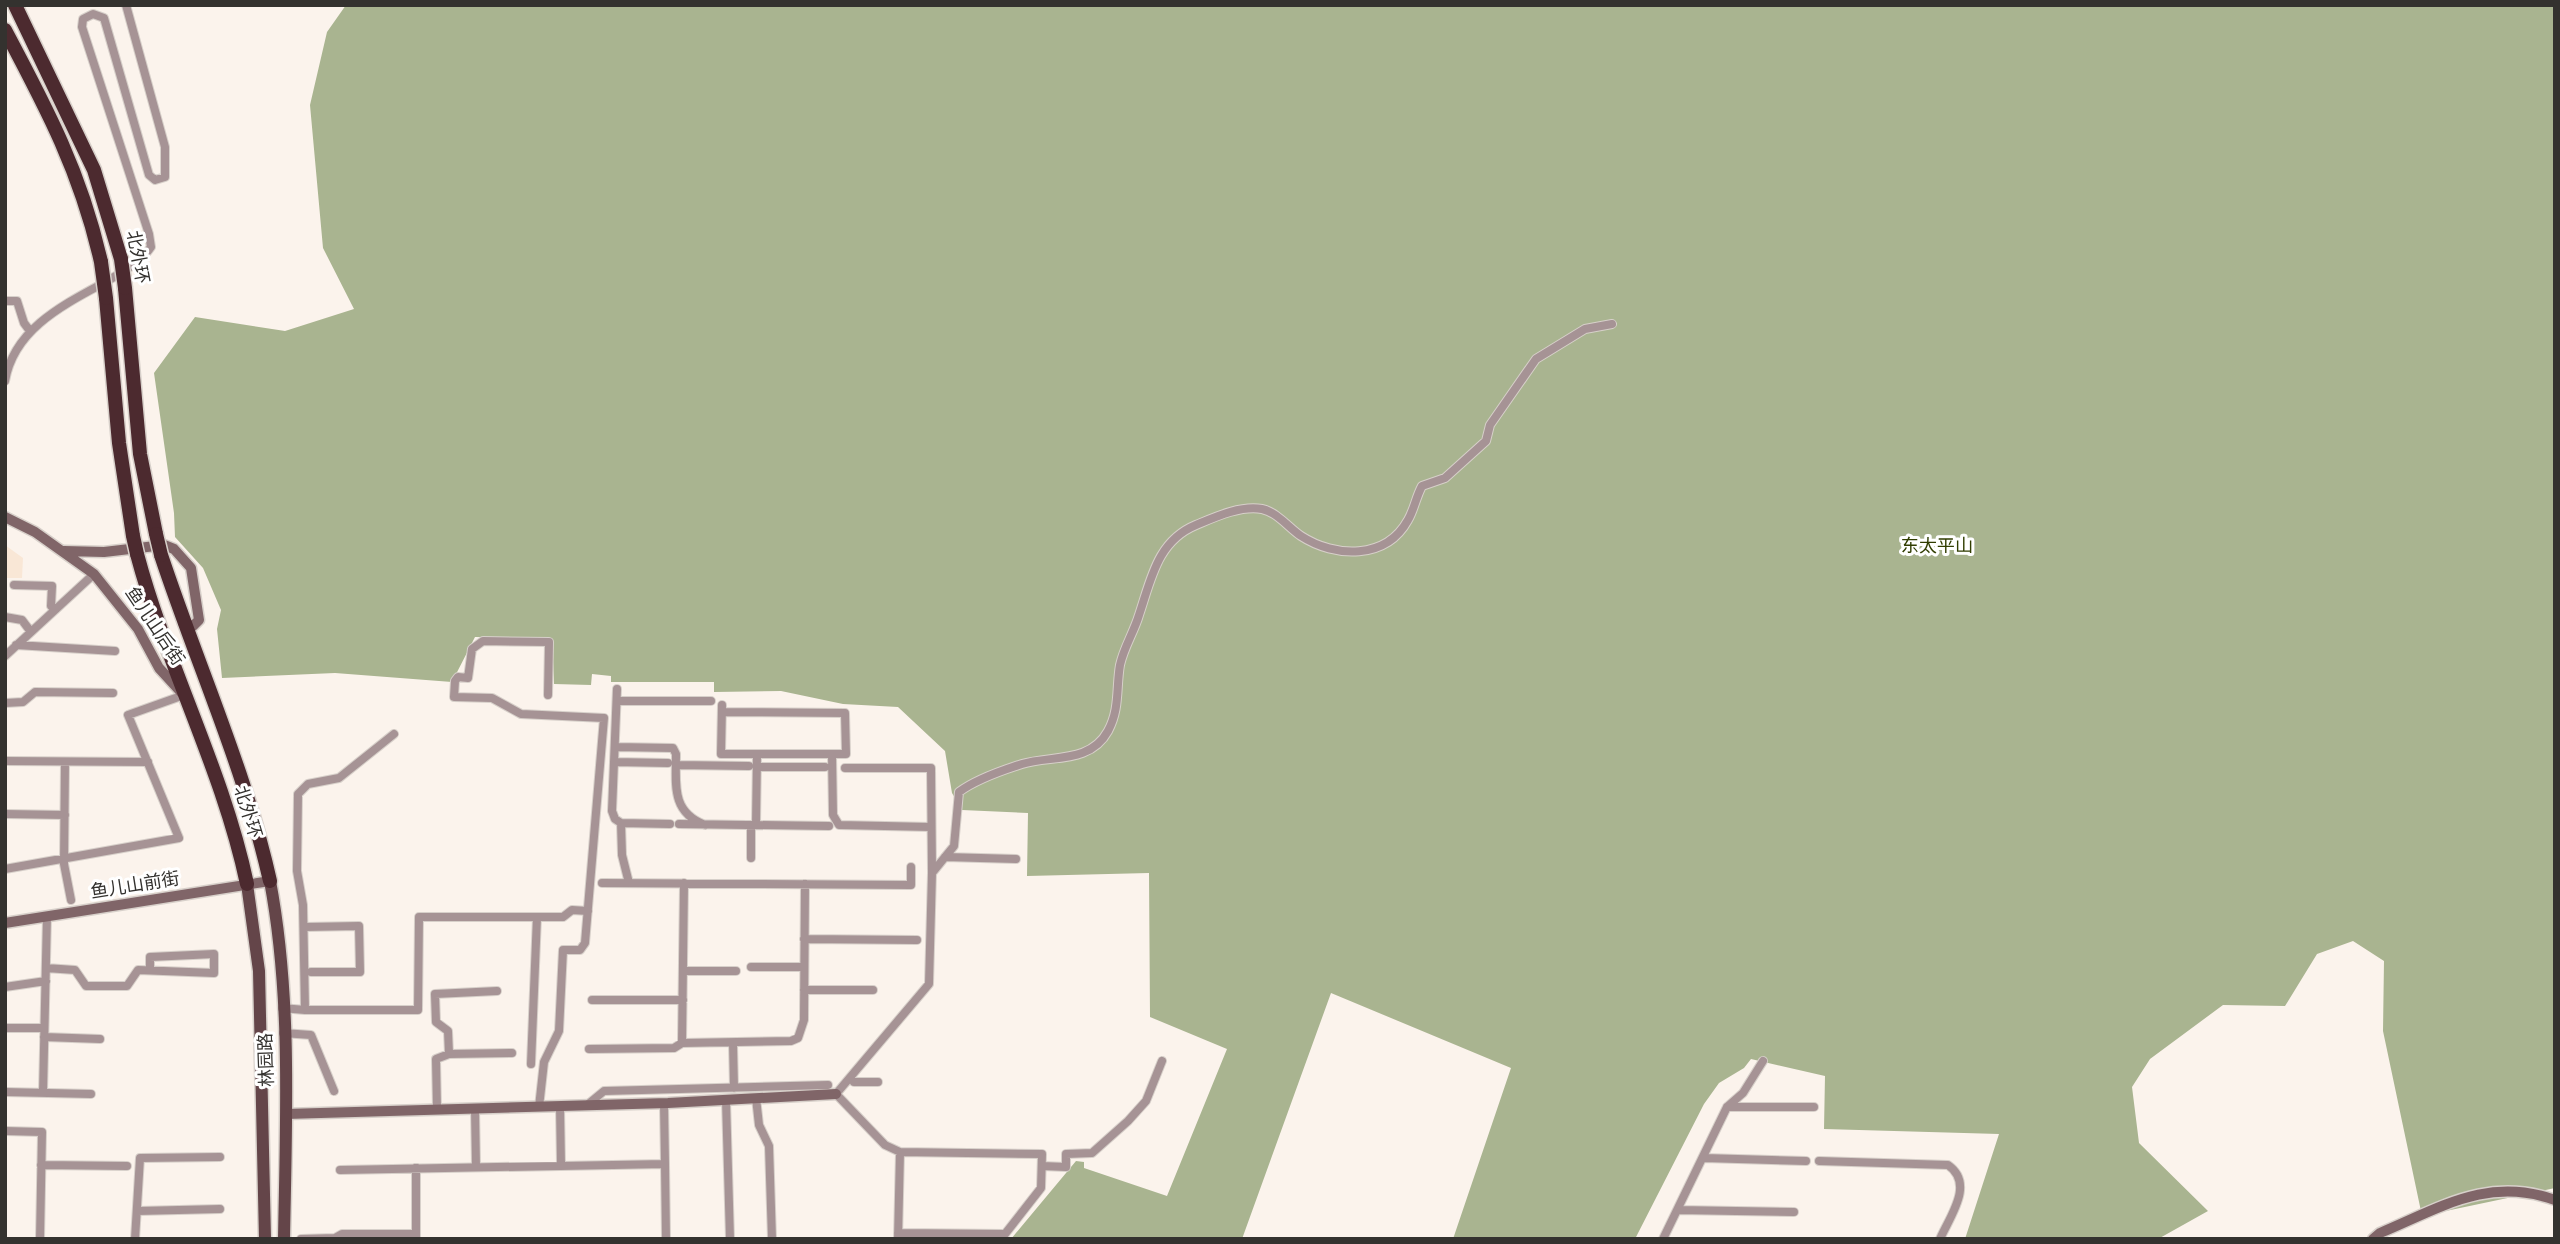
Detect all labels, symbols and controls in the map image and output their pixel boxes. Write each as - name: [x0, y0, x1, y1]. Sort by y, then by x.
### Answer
- street label: 北外环: [120, 229, 153, 286]
- park label: 东太平山: [1901, 536, 1973, 559]
- street label: 鱼儿山后街: [119, 583, 188, 671]
- street label: 北外环: [228, 783, 265, 842]
- street label: 鱼儿山前街: [89, 868, 181, 905]
- street label: 林园路: [255, 1033, 280, 1087]

